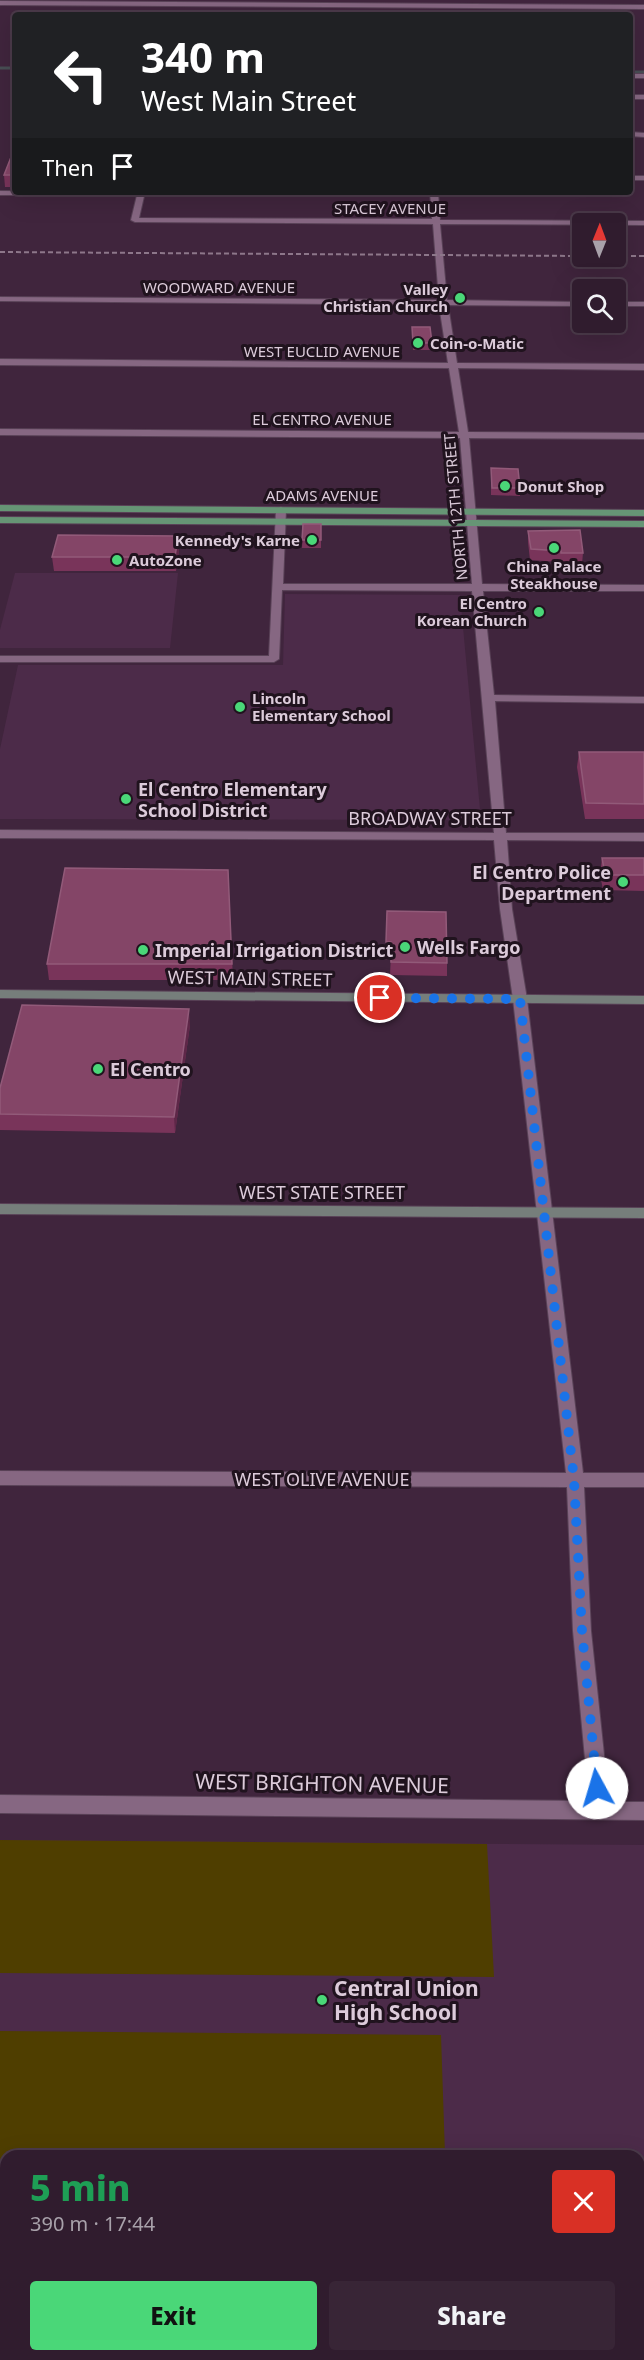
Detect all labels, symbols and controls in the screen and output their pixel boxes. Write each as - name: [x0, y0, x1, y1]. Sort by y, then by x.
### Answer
- text: 340 m: [141, 28, 265, 85]
- icon: left: [42, 36, 120, 114]
- text: West Main Street: [141, 82, 356, 119]
- icon: arrive: [106, 150, 139, 183]
- text: Then: [42, 152, 94, 182]
- street label: STACEY AVENUE: [334, 198, 446, 218]
- north arrow: [572, 213, 626, 267]
- map controls: [572, 213, 626, 333]
- street label: WOODWARD AVENUE: [143, 277, 295, 297]
- place label: Valley Christian Church: [323, 279, 448, 316]
- button: search: [572, 279, 626, 333]
- marker: Valley Christian Church: [453, 291, 467, 305]
- place label: Coin-o-Matic: [430, 333, 524, 353]
- marker: Coin-o-Matic: [411, 336, 425, 350]
- street label: WEST EUCLID AVENUE: [244, 341, 400, 361]
- street label: EL CENTRO AVENUE: [252, 409, 392, 429]
- street label: NORTH 12TH STREET: [439, 432, 471, 581]
- place label: Donut Shop: [517, 476, 604, 496]
- marker: Donut Shop: [498, 479, 512, 493]
- street label: ADAMS AVENUE: [266, 485, 378, 505]
- place label: Kennedy's Karne: [175, 530, 300, 550]
- marker: Kennedy's Karne: [305, 533, 319, 547]
- marker: China Palace Steakhouse: [547, 541, 561, 555]
- place label: AutoZone: [129, 550, 202, 570]
- marker: AutoZone: [110, 553, 124, 567]
- place label: China Palace Steakhouse: [507, 556, 602, 593]
- place label: El Centro Korean Church: [417, 593, 527, 630]
- marker: El Centro Korean Church: [532, 605, 546, 619]
- place label: Lincoln Elementary School: [252, 688, 391, 725]
- marker: Lincoln Elementary School: [233, 700, 247, 714]
- place label: El Centro Elementary School District: [138, 777, 327, 822]
- marker: El Centro Elementary School District: [119, 792, 133, 806]
- street label: BROADWAY STREET: [348, 806, 512, 830]
- place label: El Centro Police Department: [472, 860, 611, 905]
- marker: El Centro Police Department: [616, 875, 630, 889]
- place label: Wells Fargo: [417, 935, 520, 959]
- place label: Imperial Irrigation District: [155, 938, 394, 962]
- marker: Wells Fargo: [398, 940, 412, 954]
- marker: Imperial Irrigation District: [136, 943, 150, 957]
- street label: WEST MAIN STREET: [167, 965, 333, 991]
- pin: [354, 972, 405, 1023]
- icon: arrive: [363, 981, 396, 1014]
- place label: El Centro: [110, 1057, 191, 1081]
- marker: El Centro: [91, 1062, 105, 1076]
- street label: WEST STATE STREET: [239, 1180, 405, 1204]
- street label: WEST OLIVE AVENUE: [235, 1467, 409, 1491]
- position arrow: [565, 1756, 629, 1820]
- street label: WEST BRIGHTON AVENUE: [195, 1767, 449, 1799]
- place label: Central Union High School: [334, 1974, 479, 2026]
- marker: Central Union High School: [315, 1993, 329, 2007]
- text: 5 min: [30, 2163, 131, 2212]
- button: close: [552, 2170, 615, 2233]
- text: 390 m · 17:44: [30, 2210, 155, 2237]
- button: Exit: [30, 2281, 317, 2350]
- button: Share: [329, 2281, 615, 2350]

